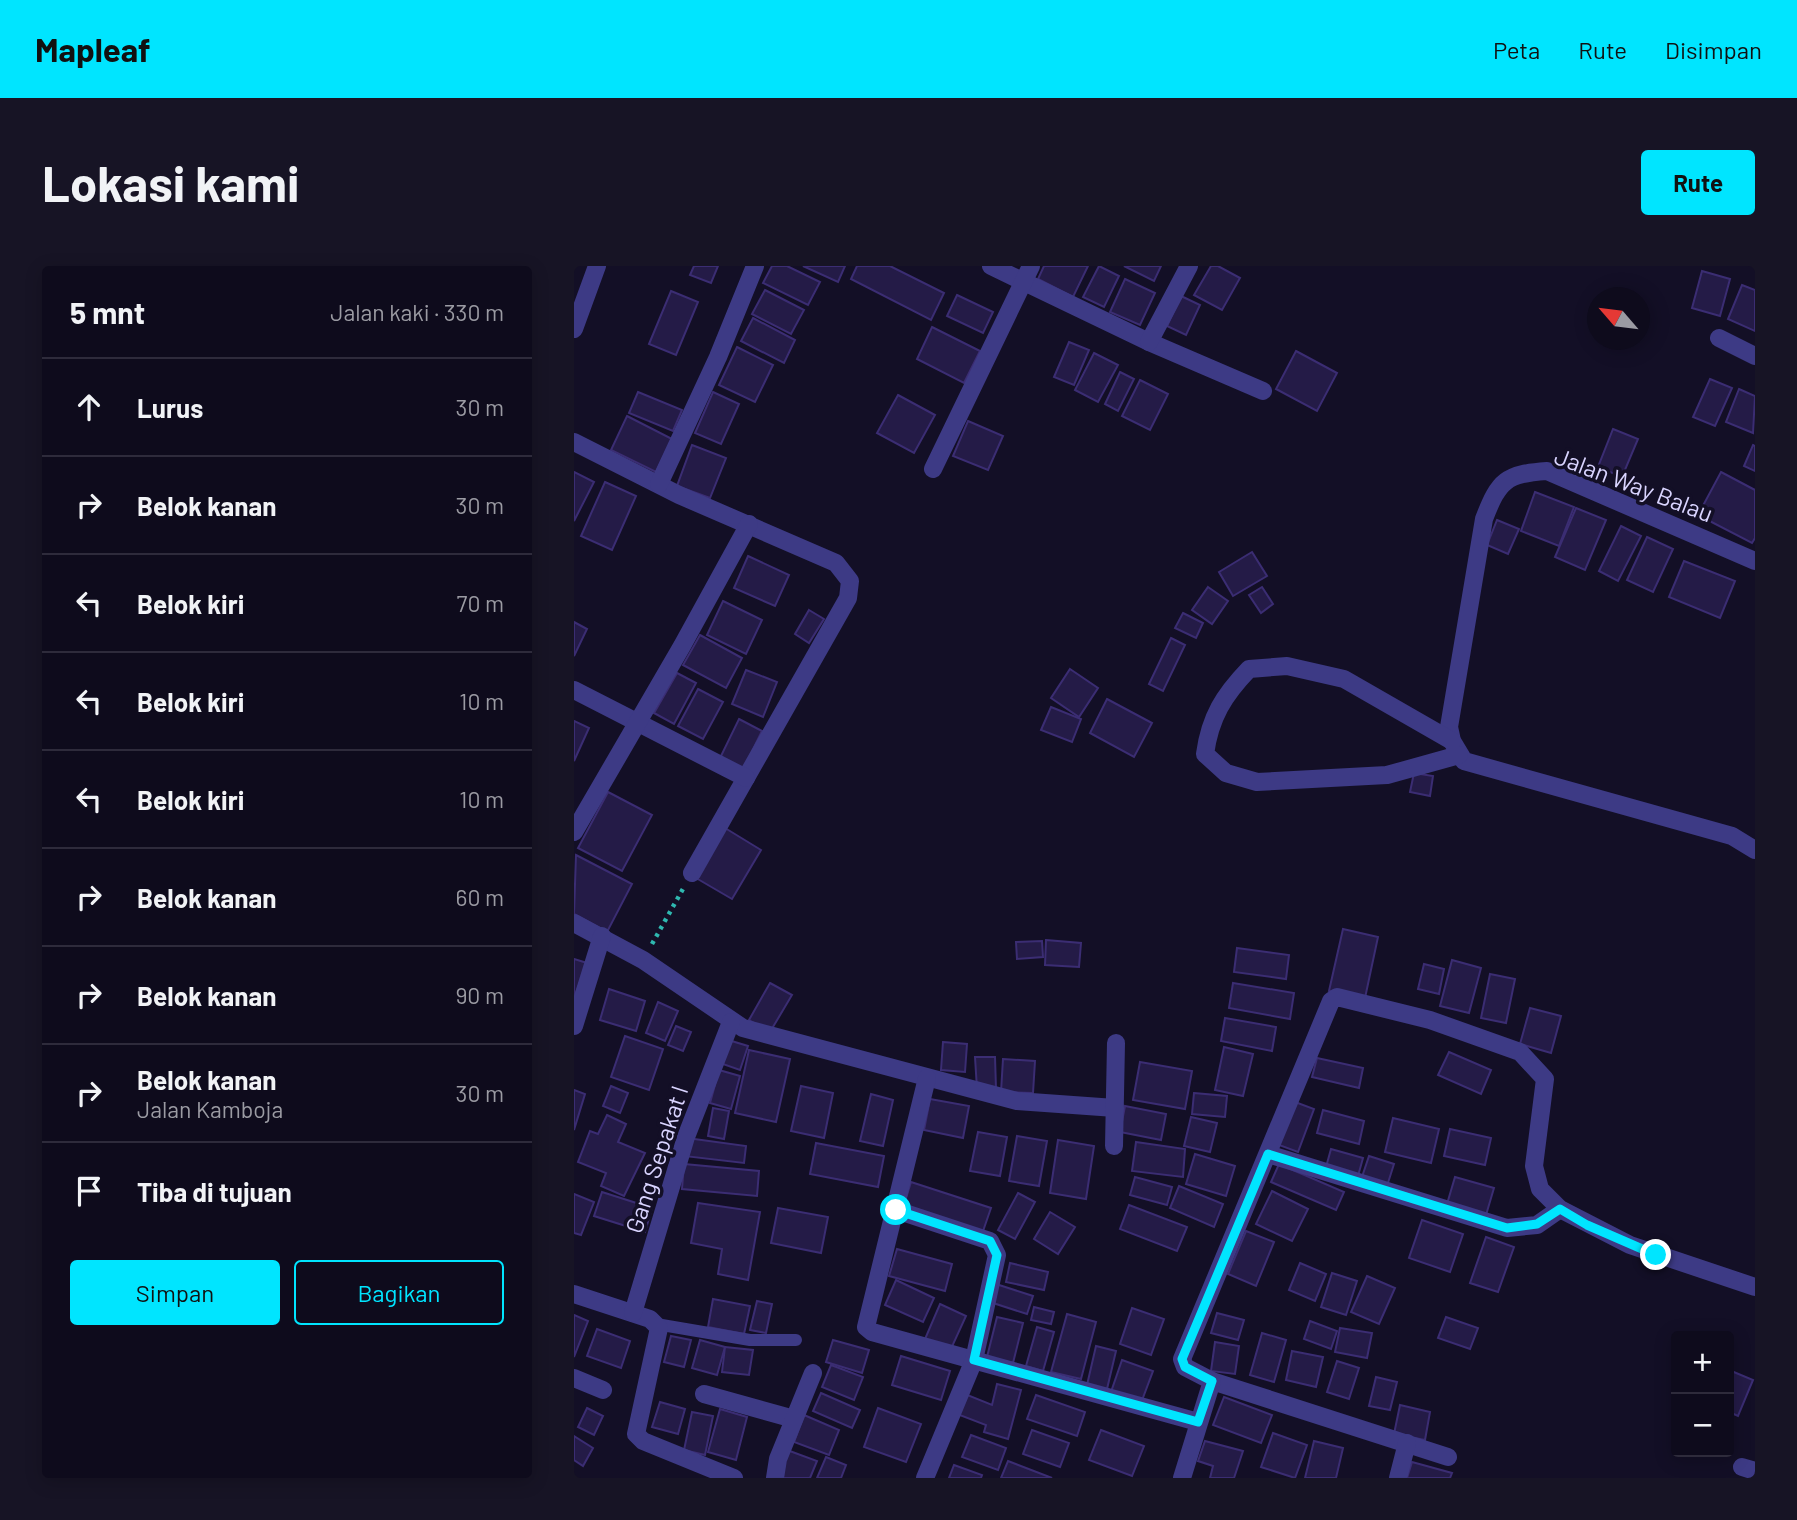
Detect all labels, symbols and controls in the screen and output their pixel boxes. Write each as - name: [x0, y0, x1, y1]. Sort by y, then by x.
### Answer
- text: Mapleaf: [35, 29, 151, 69]
- text: Peta: [1493, 35, 1540, 64]
- text: Rute: [1578, 35, 1627, 64]
- text: Disimpan: [1665, 35, 1762, 64]
- button: Rute: [1641, 150, 1755, 215]
- text: Lokasi kami: [42, 153, 299, 212]
- north arrow: [1587, 287, 1650, 350]
- text: 5 mnt: [70, 294, 145, 330]
- text: Jalan kaki · 330 m: [330, 298, 504, 326]
- icon: ahead: [70, 388, 108, 426]
- text: Lurus: [137, 392, 203, 423]
- text: 30 m: [456, 393, 504, 421]
- street label: Jalan Way Balau: [1551, 440, 1717, 528]
- icon: right: [70, 486, 108, 524]
- text: Belok kanan: [137, 490, 276, 521]
- text: 30 m: [456, 491, 504, 519]
- icon: left: [70, 584, 108, 622]
- text: Belok kiri: [137, 588, 244, 619]
- text: 70 m: [457, 589, 504, 617]
- icon: left: [70, 682, 108, 720]
- text: Belok kiri: [137, 686, 244, 717]
- text: 10 m: [459, 687, 504, 715]
- icon: left: [70, 780, 108, 818]
- text: Belok kiri: [137, 784, 244, 815]
- text: 10 m: [459, 785, 504, 813]
- icon: right: [70, 878, 108, 916]
- text: Belok kanan: [137, 882, 276, 913]
- text: 60 m: [456, 883, 504, 911]
- icon: right: [70, 976, 108, 1014]
- text: Belok kanan: [137, 980, 276, 1011]
- text: 90 m: [455, 981, 504, 1009]
- text: Belok kanan: [137, 1064, 276, 1095]
- icon: right: [70, 1074, 108, 1112]
- text: 30 m: [456, 1079, 504, 1107]
- street label: Gang Sepakat I: [619, 1082, 693, 1236]
- text: Jalan Kamboja: [137, 1095, 283, 1123]
- icon: arrive: [70, 1172, 108, 1210]
- text: Tiba di tujuan: [137, 1176, 292, 1207]
- route start: [880, 1194, 911, 1225]
- route end: [1640, 1239, 1671, 1270]
- button: Simpan: [70, 1260, 280, 1325]
- button: Bagikan: [294, 1260, 504, 1325]
- map controls: [1671, 1331, 1734, 1457]
- button: +: [1671, 1331, 1734, 1394]
- button: −: [1671, 1394, 1734, 1457]

